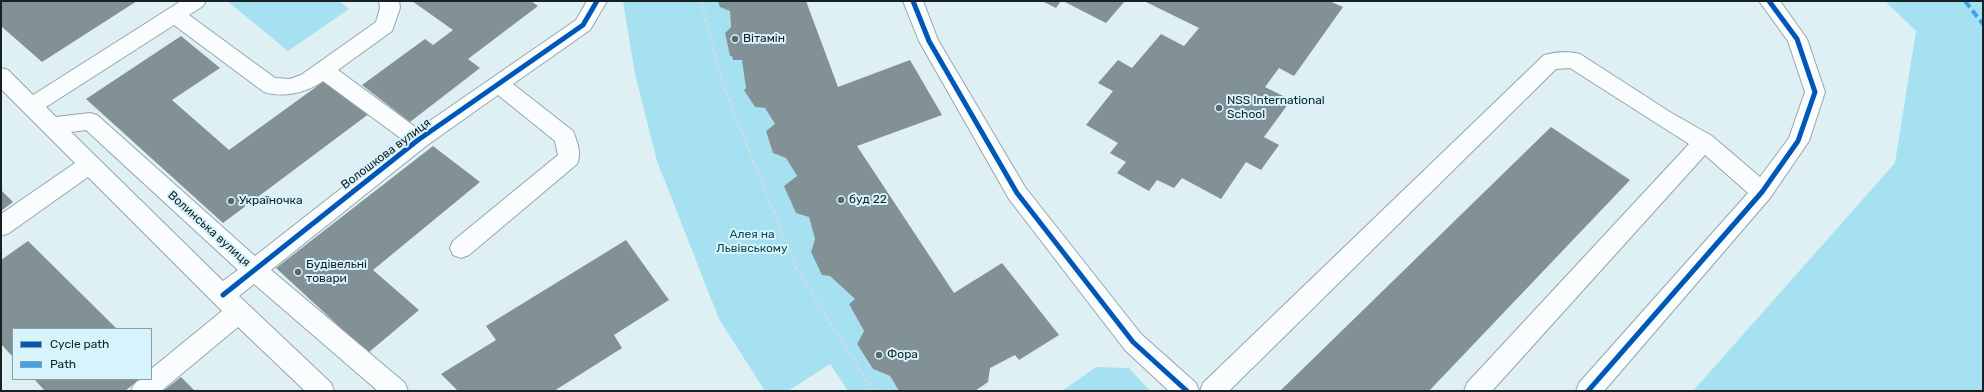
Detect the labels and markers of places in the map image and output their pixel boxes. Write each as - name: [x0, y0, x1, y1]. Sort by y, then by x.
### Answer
- place label: Вітамін: [743, 32, 785, 46]
- marker: Вітамін: [730, 34, 740, 44]
- place label: NSS International School: [1227, 94, 1325, 122]
- marker: NSS International School: [1214, 103, 1224, 113]
- place label: буд 22: [849, 193, 887, 207]
- place label: Україночка: [239, 194, 303, 208]
- marker: буд 22: [836, 195, 846, 205]
- marker: Україночка: [226, 196, 236, 206]
- place label: Будівельні товари: [306, 258, 367, 286]
- marker: Будівельні товари: [293, 267, 303, 277]
- place label: Фора: [887, 348, 918, 362]
- marker: Фора: [874, 350, 884, 360]

